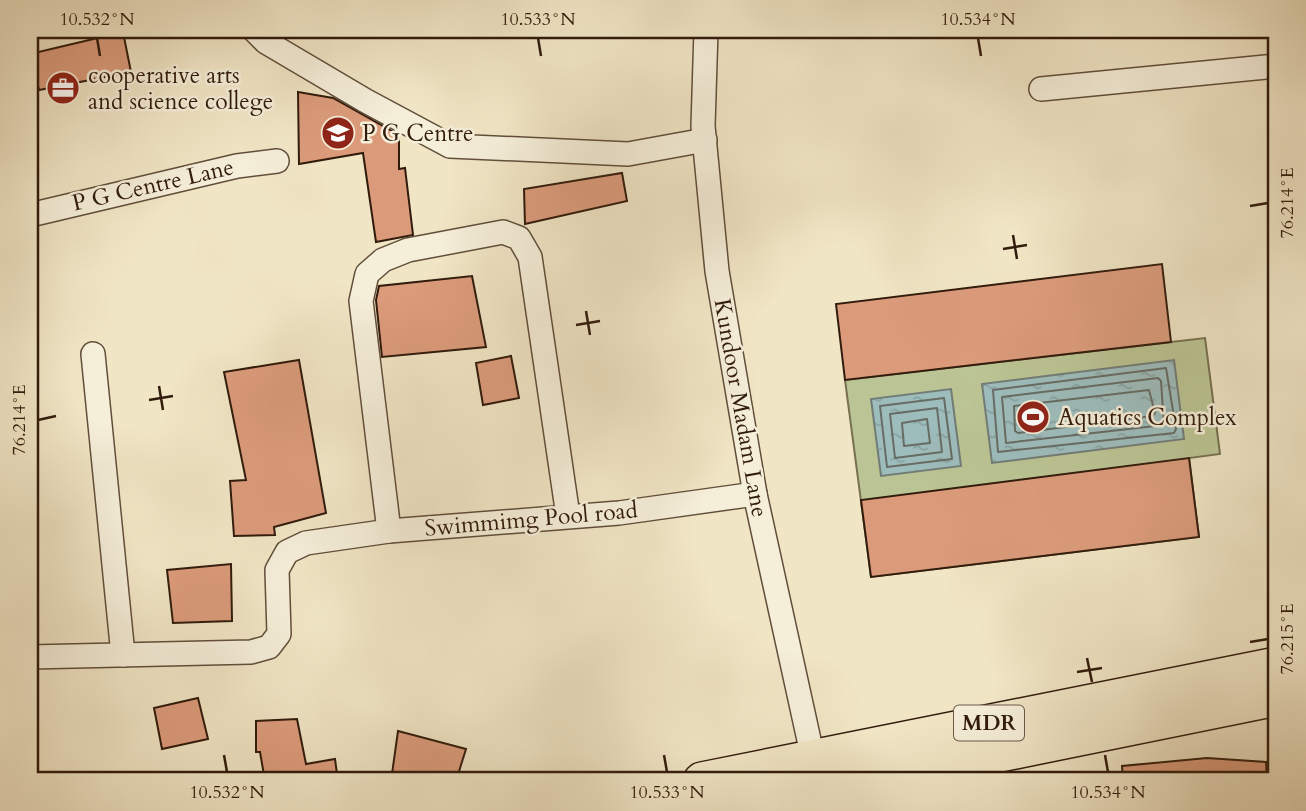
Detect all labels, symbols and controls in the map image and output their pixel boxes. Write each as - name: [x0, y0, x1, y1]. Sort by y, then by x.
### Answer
- text: 10.532°N: [59, 7, 135, 32]
- text: 10.533°N: [500, 7, 576, 32]
- text: 10.534°N: [940, 7, 1016, 32]
- place label: cooperative arts and science college: [88, 60, 273, 117]
- office icon: cooperative arts and science college: [44, 69, 82, 107]
- school or university icon: P G Centre: [319, 114, 357, 152]
- place label: P G Centre: [362, 118, 473, 149]
- street label: P G Centre Lane: [69, 151, 237, 219]
- text: 76.214°E: [1275, 168, 1300, 239]
- street label: Kundoor Madam Lane: [707, 296, 775, 520]
- text: 76.214°E: [7, 385, 32, 456]
- sports icon: Aquatics Complex: [1014, 398, 1052, 436]
- place label: Aquatics Complex: [1058, 402, 1237, 433]
- street label: Swimmimg Pool road: [423, 494, 640, 544]
- text: 76.215°E: [1275, 604, 1300, 675]
- road number: MDR: [954, 706, 1024, 740]
- text: 10.532°N: [189, 780, 265, 805]
- text: 10.533°N: [629, 780, 705, 805]
- text: 10.534°N: [1070, 780, 1146, 805]

